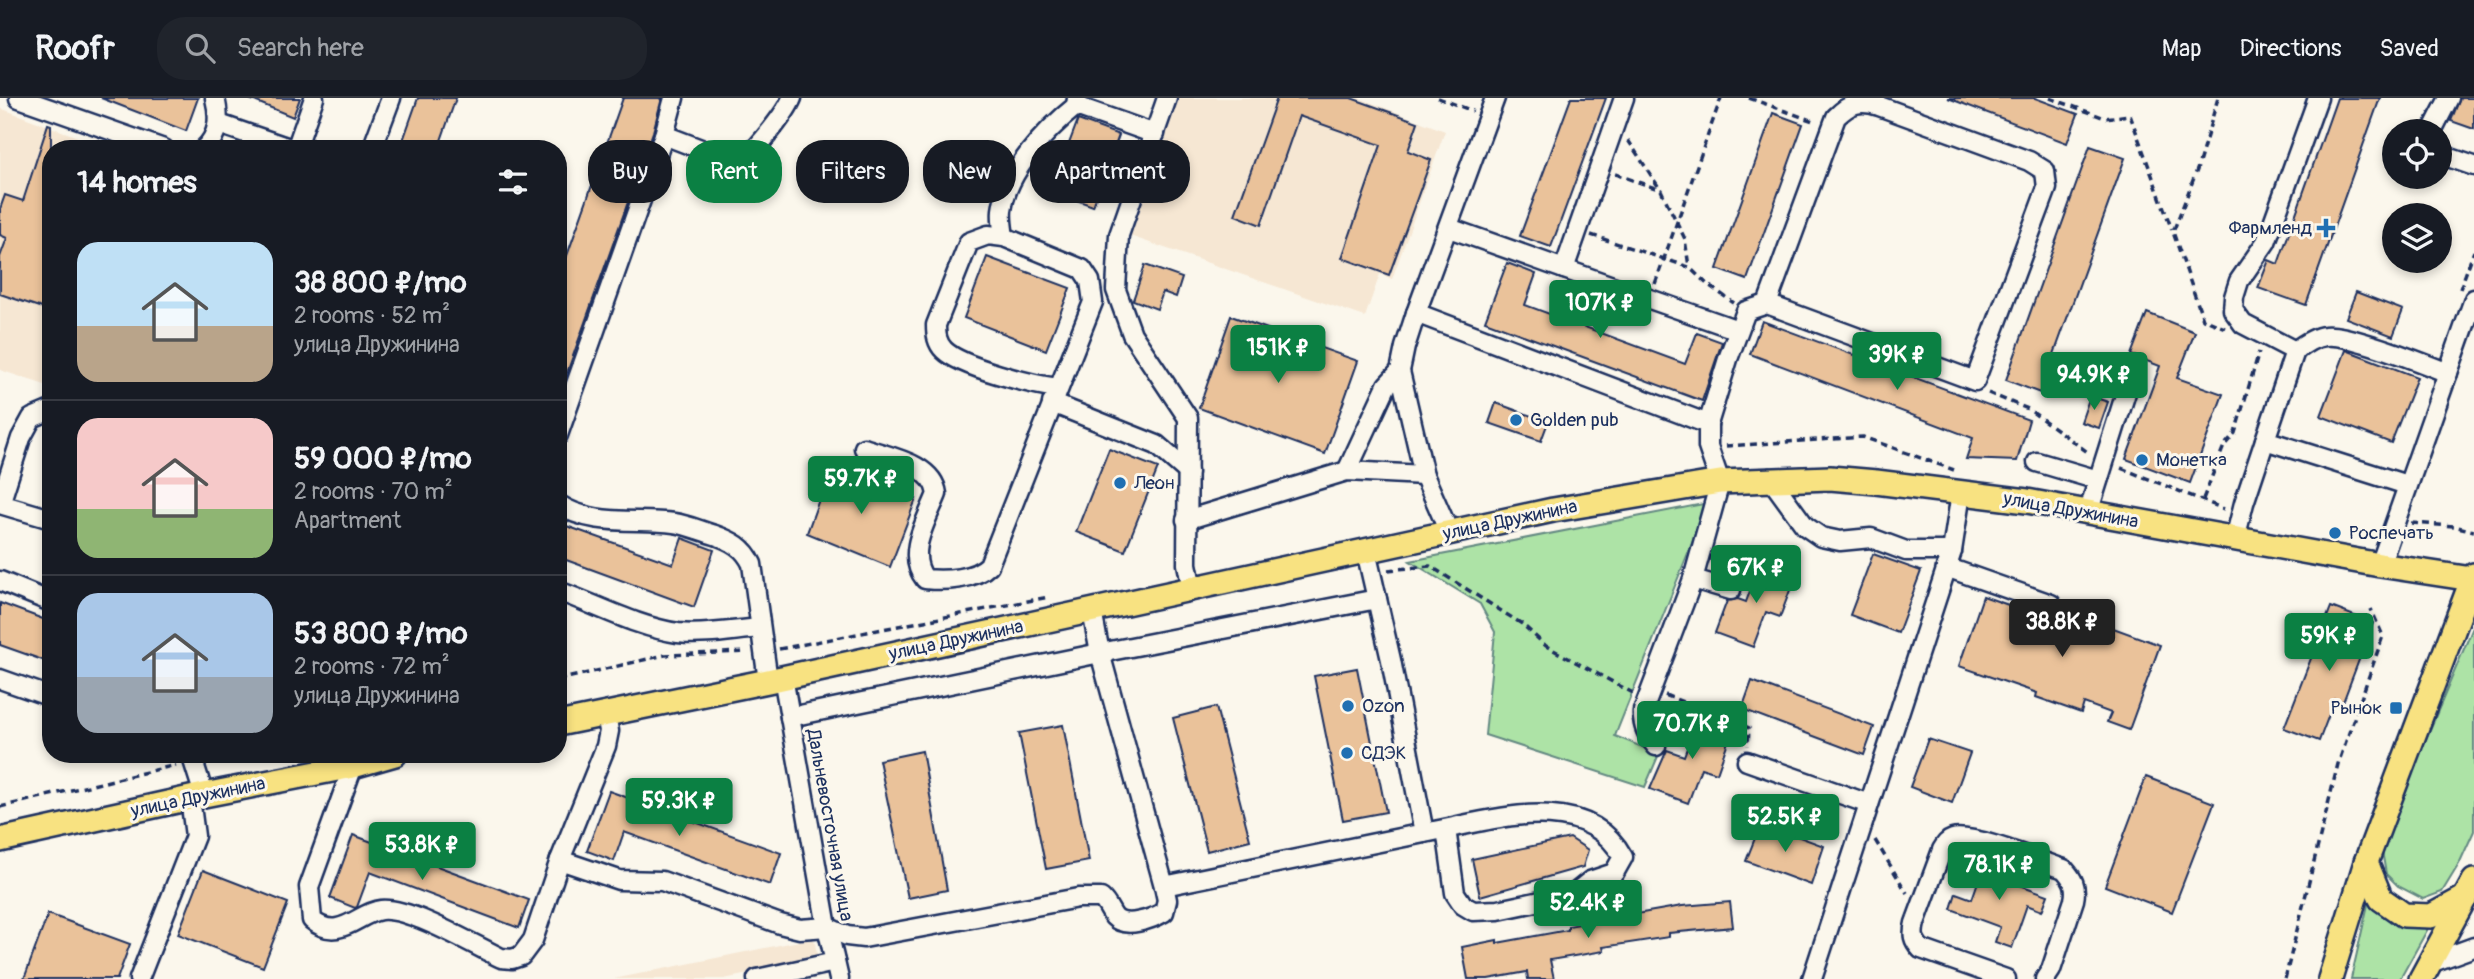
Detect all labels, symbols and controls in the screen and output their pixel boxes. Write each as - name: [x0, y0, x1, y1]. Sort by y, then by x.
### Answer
- search box: [157, 17, 647, 80]
- text: Roofr: [35, 28, 115, 69]
- icon: search: [181, 29, 219, 67]
- text: Search here: [237, 32, 364, 64]
- text: Map: [2162, 34, 2202, 63]
- text: Directions: [2240, 34, 2341, 63]
- text: Saved: [2379, 34, 2439, 63]
- map controls: [2382, 119, 2452, 273]
- button: locate: [2382, 119, 2452, 189]
- chip: Buy: [588, 140, 672, 203]
- chip: Rent: [686, 140, 782, 203]
- chip: Filters: [796, 140, 909, 203]
- chip: New: [923, 140, 1016, 203]
- chip: Apartment: [1030, 140, 1190, 203]
- icon: filters: [494, 163, 532, 201]
- text: 14 homes: [77, 164, 197, 201]
- button: layers: [2382, 203, 2452, 273]
- place label: Фармленд: [2229, 216, 2313, 240]
- marker: Фармленд: [2318, 220, 2334, 236]
- text: 38 800 ₽/mo: [294, 264, 467, 301]
- icon: home: [133, 270, 217, 354]
- pin: 107K ₽: [1543, 280, 1657, 340]
- text: 107K ₽: [1565, 288, 1635, 317]
- text: 2 rooms · 52 m²: [294, 301, 450, 330]
- pin: 151K ₽: [1221, 326, 1335, 385]
- text: улица Дружинина: [294, 330, 460, 359]
- pin: 39K ₽: [1848, 332, 1946, 392]
- text: 151K ₽: [1246, 333, 1310, 362]
- text: 39K ₽: [1868, 340, 1926, 369]
- pin: 94.9K ₽: [2029, 352, 2159, 412]
- text: 94.9K ₽: [2057, 360, 2131, 389]
- place label: Golden pub: [1530, 408, 1619, 432]
- marker: Golden pub: [1508, 412, 1524, 428]
- text: 59 000 ₽/mo: [294, 440, 472, 477]
- icon: home: [133, 446, 217, 530]
- place label: Монетка: [2156, 448, 2227, 472]
- marker: Монетка: [2134, 452, 2150, 468]
- pin: 59.7K ₽: [796, 456, 926, 516]
- text: 59.7K ₽: [824, 464, 898, 493]
- place label: Леон: [1133, 471, 1174, 495]
- marker: Леон: [1112, 475, 1128, 491]
- text: 2 rooms · 70 m²: [294, 477, 453, 506]
- street label: улица Дружинина: [2001, 486, 2141, 534]
- street label: улица Дружинина: [1440, 494, 1580, 546]
- text: Apartment: [294, 506, 401, 535]
- place label: Роспечать: [2349, 521, 2434, 545]
- marker: Роспечать: [2327, 525, 2343, 541]
- pin: 67K ₽: [1707, 546, 1805, 605]
- text: 67K ₽: [1727, 553, 1785, 582]
- pin: 38.8K ₽: [1997, 600, 2127, 659]
- text: 38.8K ₽: [2025, 607, 2099, 636]
- street label: улица Дружинина: [886, 614, 1026, 666]
- pin: 59K ₽: [2280, 614, 2378, 673]
- text: 53 800 ₽/mo: [294, 615, 468, 652]
- icon: home: [133, 621, 217, 705]
- text: 59K ₽: [2301, 621, 2357, 650]
- text: 2 rooms · 72 m²: [294, 652, 450, 681]
- text: улица Дружинина: [294, 681, 460, 710]
- place label: Ozon: [1362, 694, 1405, 718]
- place label: Рынок: [2331, 696, 2382, 720]
- marker: Ozon: [1340, 698, 1356, 714]
- marker: Рынок: [2388, 700, 2404, 716]
- pin: 70.7K ₽: [1627, 702, 1757, 761]
- text: 70.7K ₽: [1653, 709, 1731, 738]
- street label: Дальневосточная улица: [801, 726, 859, 923]
- place label: СДЭК: [1361, 741, 1406, 765]
- marker: СДЭК: [1339, 745, 1355, 761]
- street label: улица Дружинина: [128, 771, 268, 823]
- pin: 59.3K ₽: [614, 778, 744, 838]
- text: 59.3K ₽: [642, 786, 716, 815]
- pin: 52.5K ₽: [1720, 794, 1850, 854]
- text: 52.5K ₽: [1747, 802, 1823, 831]
- pin: 53.8K ₽: [357, 822, 487, 882]
- text: 53.8K ₽: [385, 830, 459, 859]
- pin: 78.1K ₽: [1934, 842, 2064, 902]
- text: 78.1K ₽: [1964, 850, 2034, 879]
- pin: 52.4K ₽: [1523, 880, 1653, 940]
- text: 52.4K ₽: [1550, 888, 1626, 917]

